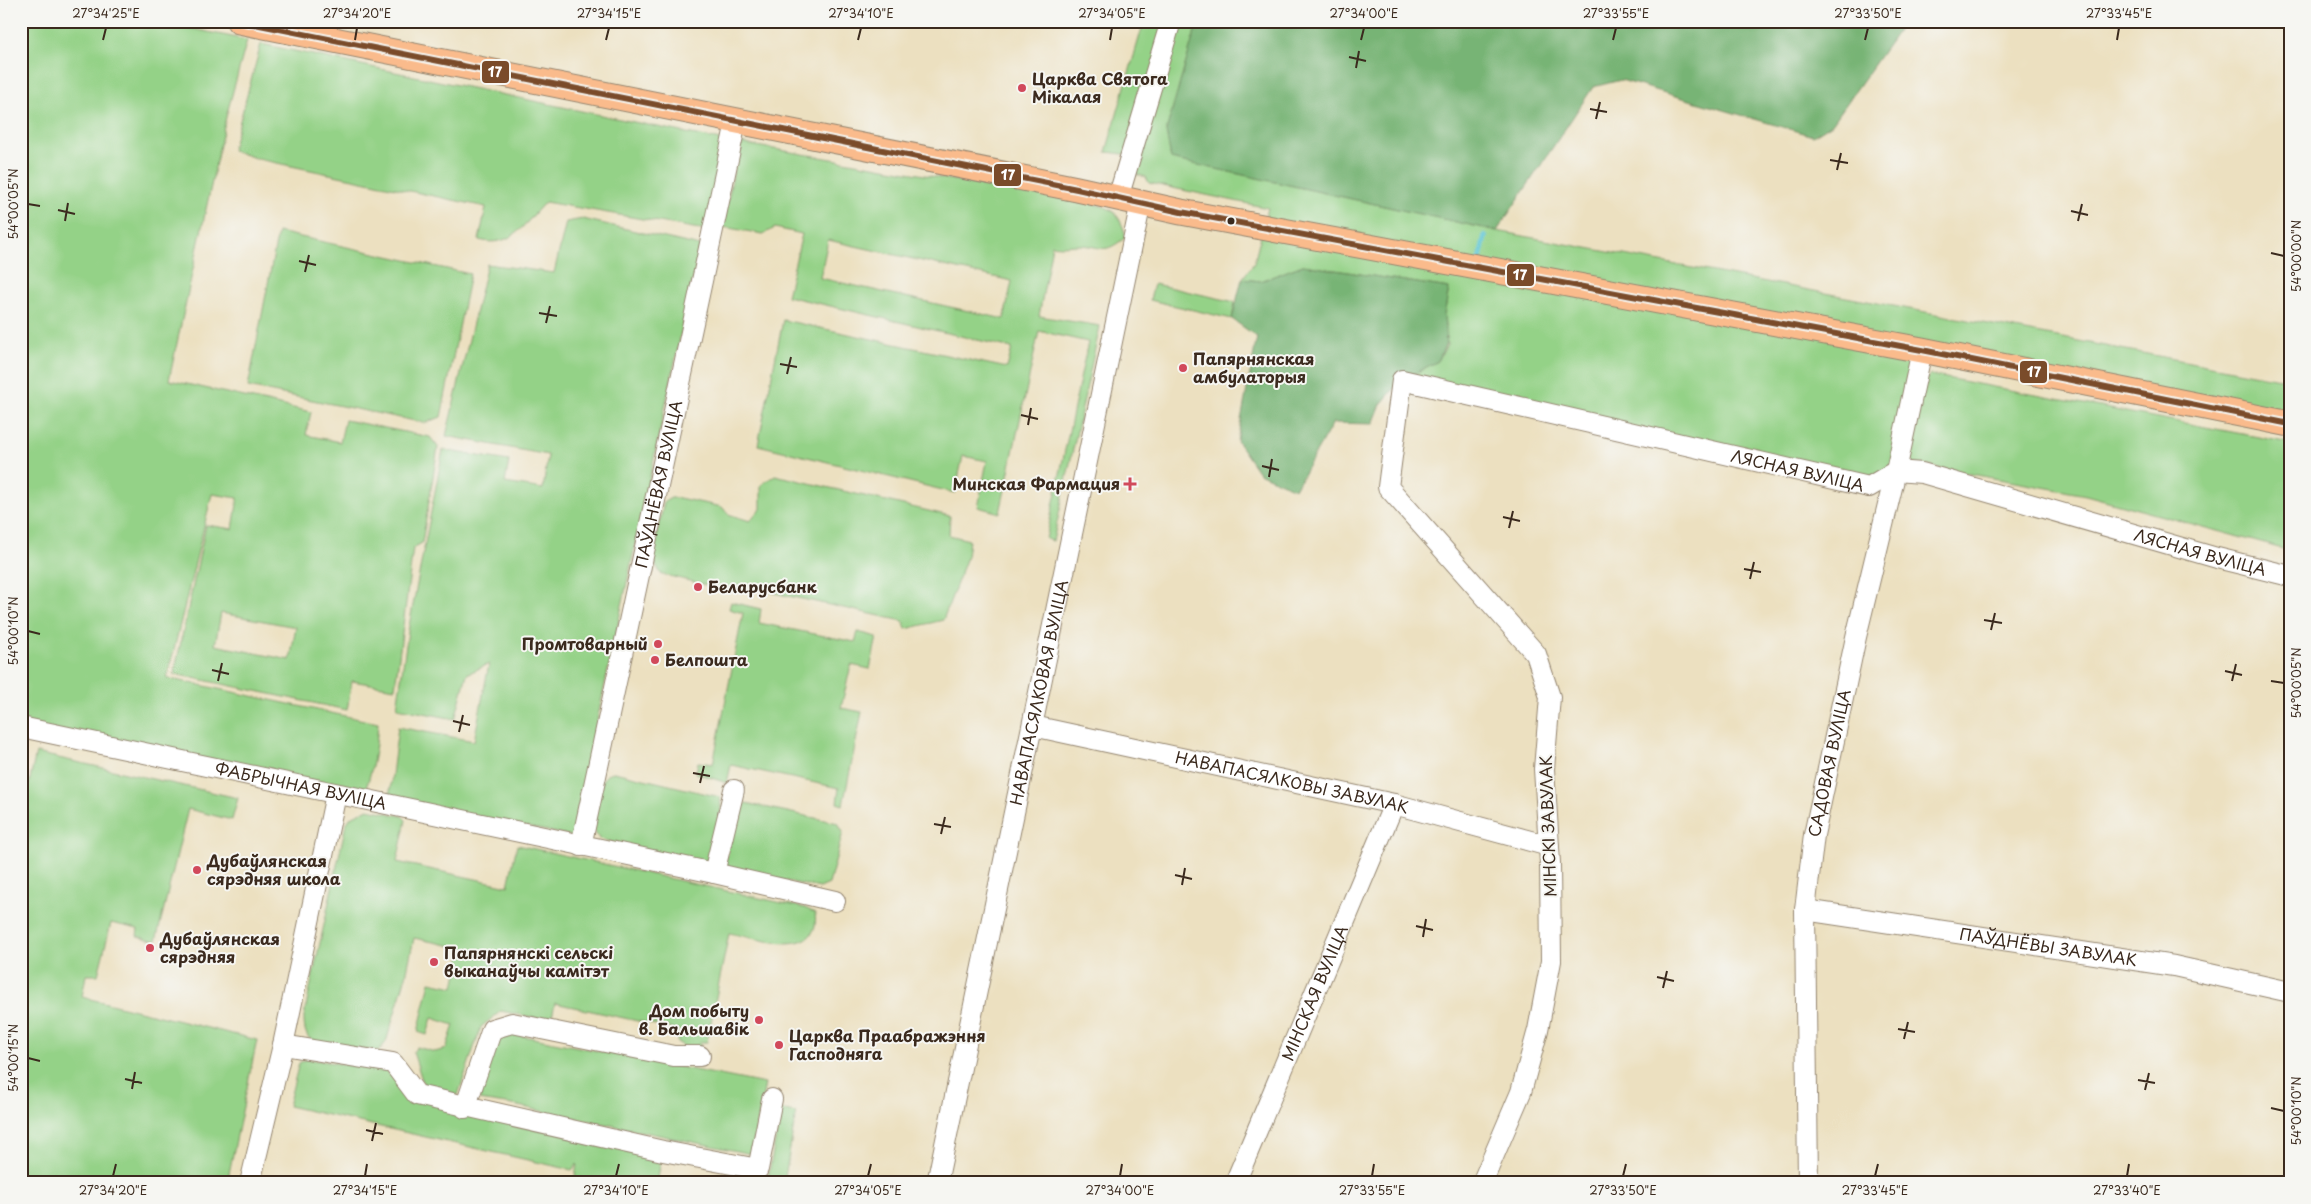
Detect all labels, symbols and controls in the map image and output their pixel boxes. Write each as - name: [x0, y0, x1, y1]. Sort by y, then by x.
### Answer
- text: 27°34'25"E: [72, 4, 140, 22]
- text: 27°34'20"E: [323, 4, 391, 22]
- text: 27°34'15"E: [577, 4, 641, 22]
- text: 27°34'10"E: [828, 4, 894, 22]
- text: 27°34'05"E: [1078, 4, 1146, 22]
- text: 27°34'00"E: [1330, 4, 1398, 22]
- text: 27°33'55"E: [1583, 4, 1649, 22]
- text: 27°33'50"E: [1834, 4, 1902, 22]
- text: 27°33'45"E: [2086, 4, 2152, 22]
- line badge: 17: [481, 60, 510, 84]
- text: 17: [488, 61, 503, 82]
- place label: Царква Святога Мікалая: [1032, 66, 1168, 108]
- marker: Царква Святога Мікалая: [1016, 82, 1028, 94]
- line badge: 17: [993, 163, 1022, 187]
- text: 17: [1001, 164, 1016, 185]
- text: 54°00'05"N: [4, 168, 22, 240]
- unlabelled marker: [1226, 216, 1236, 226]
- text: 54°00'00"N: [2287, 220, 2305, 292]
- line badge: 17: [1506, 263, 1535, 287]
- text: 17: [1513, 264, 1528, 285]
- place label: Папярнянская амбулаторыя: [1193, 346, 1315, 388]
- line badge: 17: [2019, 360, 2048, 384]
- text: 17: [2027, 361, 2042, 382]
- marker: Папярнянская амбулаторыя: [1177, 362, 1189, 374]
- street label: ПАЎДНЁВАЯ ВУЛІЦА: [628, 398, 687, 570]
- street label: ЛЯСНАЯ ВУЛІЦА: [1729, 443, 1867, 497]
- place label: Минская Фармация: [953, 471, 1120, 495]
- marker: Минская Фармация: [1124, 478, 1136, 490]
- street label: ЛЯСНАЯ ВУЛІЦА: [2132, 522, 2269, 581]
- place label: Беларусбанк: [708, 574, 818, 598]
- street label: НАВАПАСЯЛКОВАЯ ВУЛІЦА: [1003, 577, 1073, 807]
- marker: Беларусбанк: [692, 581, 704, 593]
- text: 54°00'10"N: [4, 596, 22, 666]
- place label: Промтоварный: [522, 631, 648, 655]
- marker: Промтоварный: [652, 638, 664, 650]
- place label: Белпошта: [665, 647, 748, 671]
- text: 54°00'05"N: [2287, 647, 2305, 719]
- marker: Белпошта: [649, 654, 661, 666]
- street label: САДОВАЯ ВУЛІЦА: [1801, 687, 1856, 839]
- street label: НАВАПАСЯЛКОВЫ ЗАВУЛАК: [1173, 744, 1412, 819]
- street label: ФАБРЫЧНАЯ ВУЛІЦА: [213, 755, 389, 815]
- street label: МІНСКІ ЗАВУЛАК: [1533, 755, 1561, 898]
- place label: Дубаўлянская сярэдняя школа: [206, 848, 341, 890]
- marker: Дубаўлянская сярэдняя школа: [191, 864, 203, 876]
- street label: МІНСКАЯ ВУЛІЦА: [1275, 921, 1353, 1064]
- street label: ПАЎДНЁВЫ ЗАВУЛАК: [1958, 921, 2139, 971]
- place label: Дубаўлянская сярэдняя: [159, 926, 280, 968]
- place label: Папярнянскі сельскі выканаўчы камітэт: [444, 940, 613, 982]
- marker: Дубаўлянская сярэдняя: [144, 942, 156, 954]
- marker: Папярнянскі сельскі выканаўчы камітэт: [428, 956, 440, 968]
- place label: Дом побыту в. Бальшавік: [639, 998, 750, 1040]
- marker: Дом побыту в. Бальшавік: [753, 1014, 765, 1026]
- place label: Царква Праабражэння Гасподняга: [789, 1023, 986, 1065]
- text: 54°00'15"N: [4, 1024, 22, 1092]
- marker: Царква Праабражэння Гасподняга: [773, 1039, 785, 1051]
- text: 54°00'10"N: [2287, 1076, 2305, 1146]
- text: 27°34'20"E: [79, 1181, 147, 1199]
- text: 27°34'15"E: [333, 1181, 397, 1199]
- text: 27°34'10"E: [583, 1181, 649, 1199]
- text: 27°34'05"E: [834, 1181, 902, 1199]
- text: 27°34'00"E: [1086, 1181, 1154, 1199]
- text: 27°33'55"E: [1339, 1181, 1405, 1199]
- text: 27°33'50"E: [1589, 1181, 1657, 1199]
- text: 27°33'45"E: [1842, 1181, 1908, 1199]
- text: 27°33'40"E: [2093, 1181, 2161, 1199]

